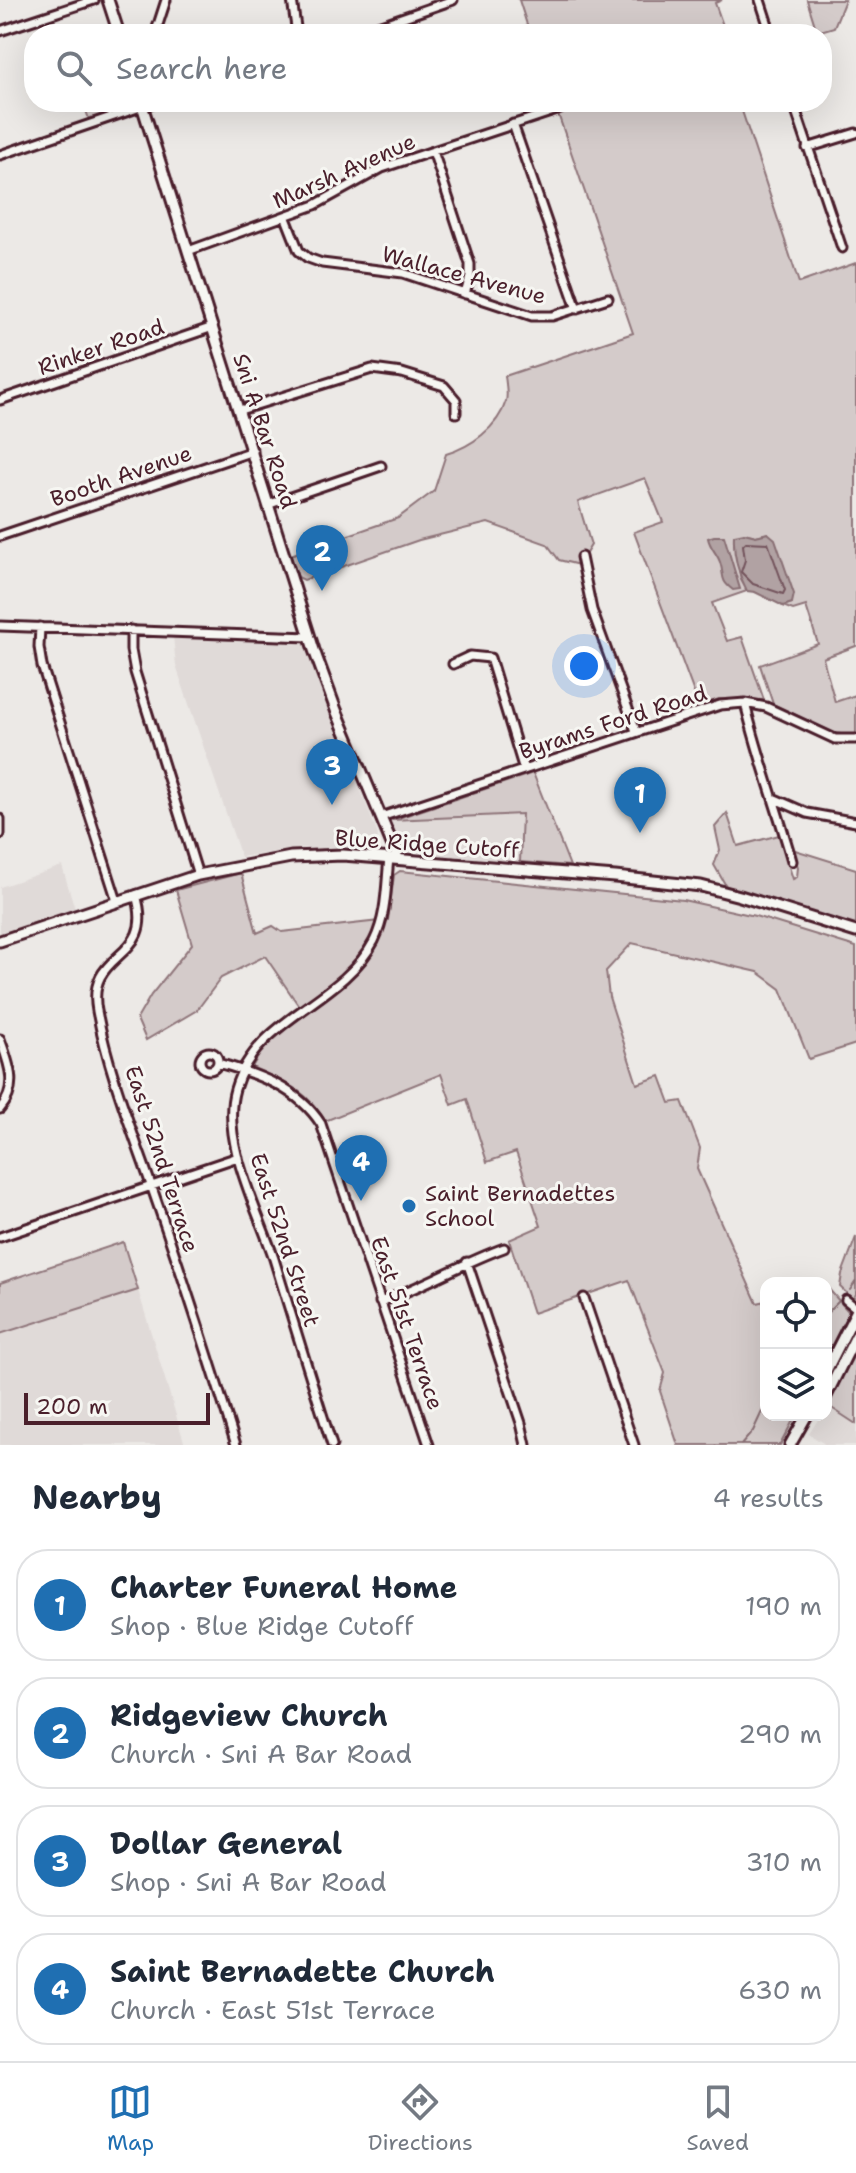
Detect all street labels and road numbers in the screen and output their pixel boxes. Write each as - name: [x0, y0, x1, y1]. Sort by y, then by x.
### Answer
- street label: Marsh Avenue: [268, 127, 420, 215]
- street label: Wallace Avenue: [379, 239, 549, 311]
- street label: Rinker Road: [34, 312, 168, 382]
- street label: Sni A Bar Road: [226, 350, 304, 512]
- street label: Booth Avenue: [47, 438, 195, 514]
- street label: Byrams Ford Road: [515, 678, 711, 766]
- street label: Blue Ridge Cutoff: [334, 823, 521, 865]
- street label: East 52nd Terrace: [118, 1062, 206, 1256]
- street label: East 52nd Street: [243, 1149, 327, 1331]
- street label: East 51st Terrace: [364, 1233, 450, 1413]

